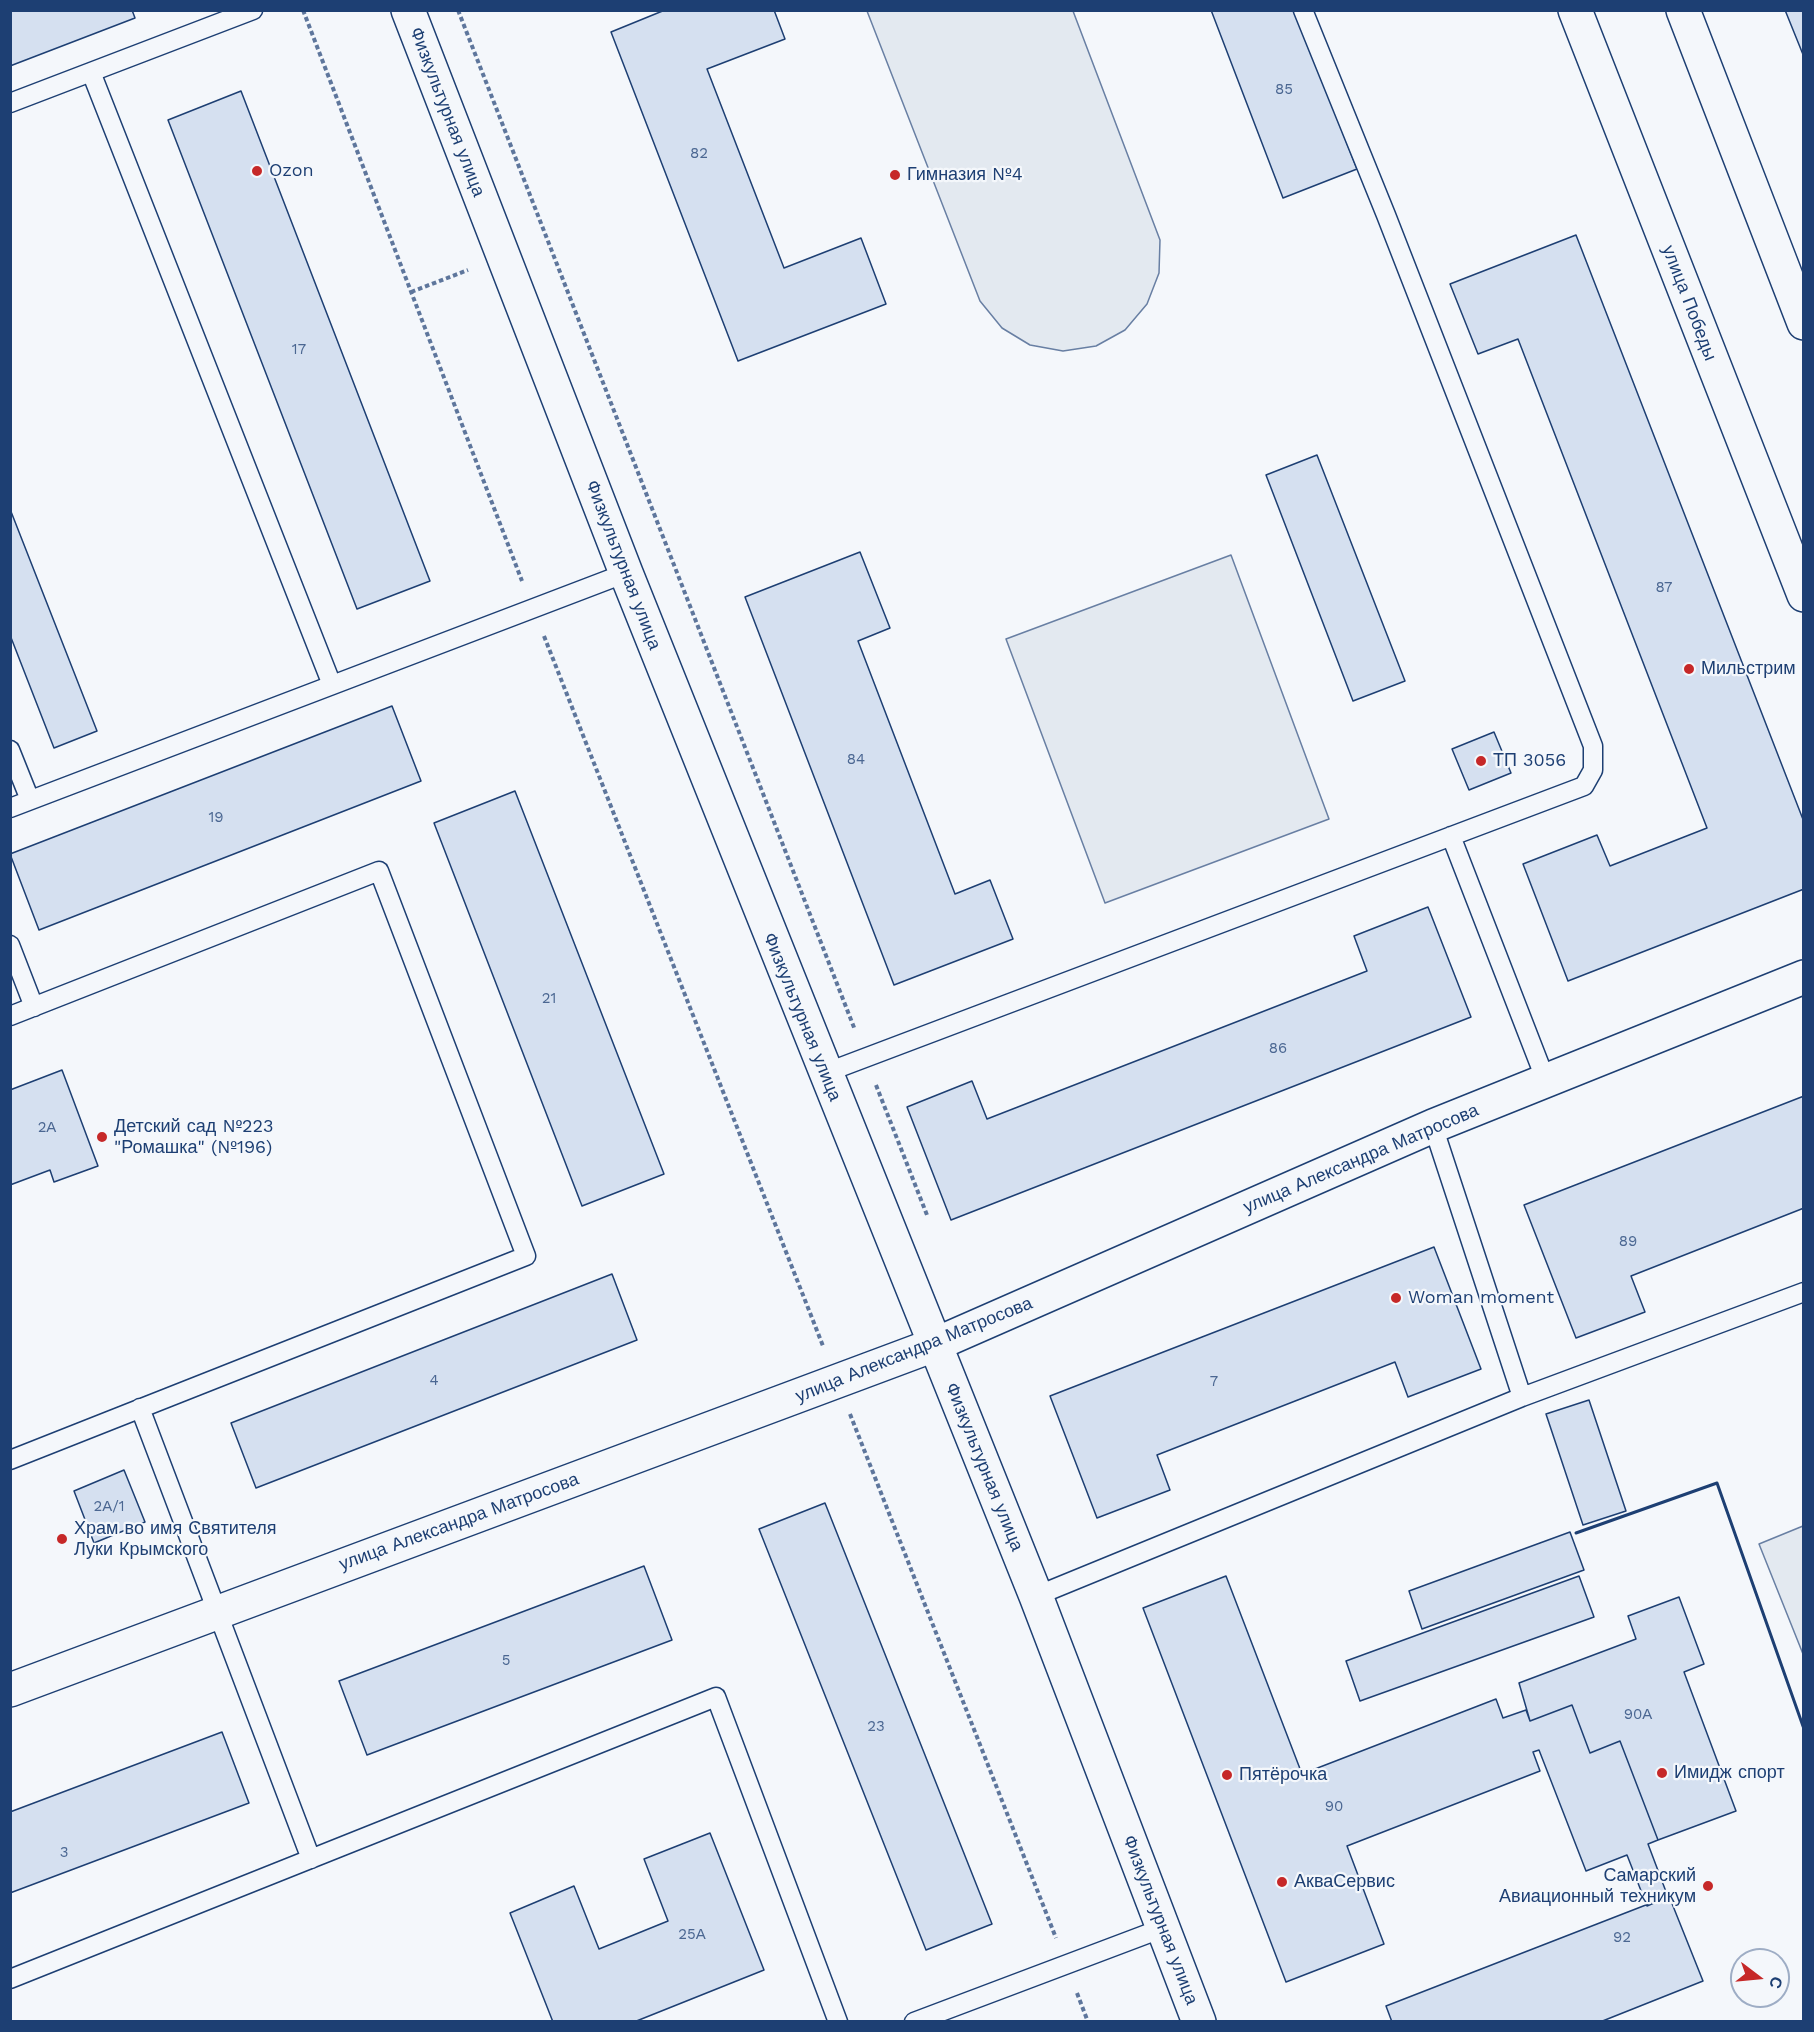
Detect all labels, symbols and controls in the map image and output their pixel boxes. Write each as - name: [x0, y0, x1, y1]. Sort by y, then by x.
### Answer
- street label: Физкультурная улица: [405, 24, 489, 200]
- house number: 85: [1275, 81, 1293, 99]
- house number: 82: [690, 145, 708, 163]
- place label: Ozon: [269, 160, 314, 182]
- marker: Ozon: [250, 164, 264, 178]
- place label: Гимназия №4: [907, 164, 1023, 186]
- marker: Гимназия №4: [888, 168, 902, 182]
- street label: улица Победы: [1657, 242, 1721, 364]
- house number: 17: [292, 341, 306, 359]
- street label: Физкультурная улица: [581, 477, 665, 653]
- house number: 87: [1655, 579, 1673, 597]
- place label: Мильстрим: [1701, 658, 1796, 680]
- marker: Мильстрим: [1682, 662, 1696, 676]
- place label: ТП 3056: [1493, 750, 1566, 772]
- house number: 84: [847, 751, 865, 769]
- marker: ТП 3056: [1474, 754, 1488, 768]
- house number: 19: [208, 809, 224, 827]
- street label: Физкультурная улица: [758, 930, 846, 1104]
- house number: 21: [542, 990, 556, 1008]
- house number: 86: [1269, 1040, 1287, 1058]
- street label: улица Александра Матросова: [1240, 1100, 1482, 1218]
- place label: Детский сад №223 "Ромашка" (№196): [114, 1116, 274, 1158]
- house number: 2А: [38, 1119, 56, 1137]
- marker: Детский сад №223 "Ромашка" (№196): [95, 1130, 109, 1144]
- house number: 89: [1619, 1233, 1637, 1251]
- place label: Woman moment: [1408, 1287, 1554, 1309]
- marker: Woman moment: [1389, 1291, 1403, 1305]
- street label: улица Александра Матросова: [792, 1293, 1036, 1407]
- house number: 4: [429, 1372, 439, 1390]
- house number: 7: [1210, 1373, 1218, 1391]
- street label: Физкультурная улица: [940, 1380, 1028, 1554]
- street label: улица Александра Матросова: [336, 1469, 582, 1575]
- house number: 2А/1: [93, 1498, 125, 1516]
- place label: Храм во имя Святителя Луки Крымского: [74, 1518, 276, 1561]
- marker: Храм во имя Святителя Луки Крымского: [55, 1532, 69, 1546]
- house number: 5: [502, 1652, 510, 1670]
- house number: 90А: [1624, 1706, 1652, 1724]
- house number: 23: [867, 1718, 885, 1736]
- place label: Имидж спорт: [1674, 1762, 1785, 1784]
- place label: Пятёрочка: [1239, 1764, 1327, 1786]
- marker: Имидж спорт: [1655, 1766, 1669, 1780]
- marker: Пятёрочка: [1220, 1768, 1234, 1782]
- house number: 90: [1325, 1798, 1343, 1816]
- street label: Физкультурная улица: [1118, 1832, 1202, 2008]
- house number: 3: [60, 1844, 68, 1862]
- place label: Самарский Авиационный техникум: [1499, 1865, 1696, 1908]
- place label: АкваСервис: [1294, 1871, 1395, 1893]
- marker: АкваСервис: [1275, 1875, 1289, 1889]
- marker: Самарский Авиационный техникум: [1701, 1879, 1715, 1893]
- house number: 25А: [678, 1926, 706, 1944]
- house number: 92: [1613, 1929, 1631, 1947]
- north arrow: [1730, 1948, 1790, 2008]
- text: С: [1765, 1974, 1787, 1991]

